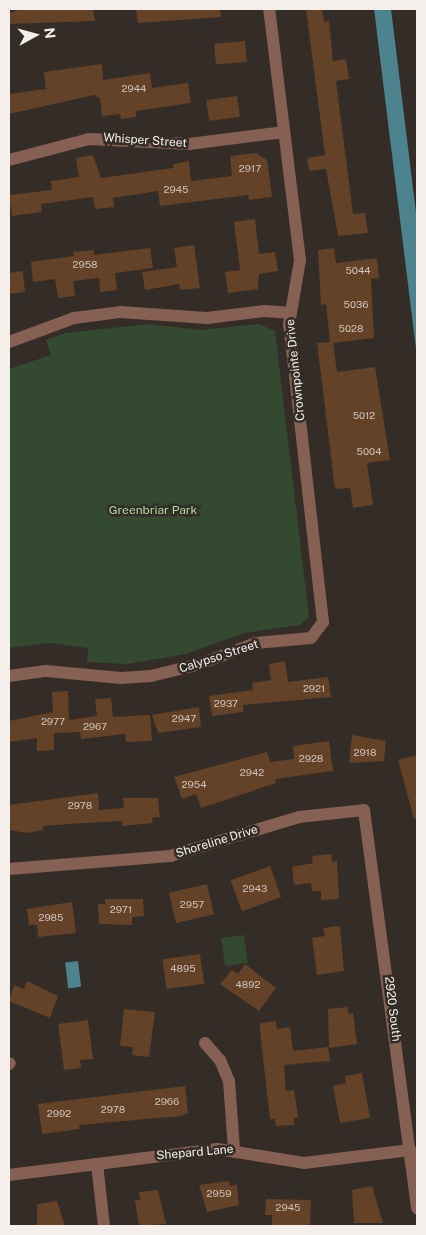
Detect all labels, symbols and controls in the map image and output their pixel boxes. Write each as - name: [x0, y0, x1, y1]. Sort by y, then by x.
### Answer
- north arrow: [10, 10, 60, 60]
- text: N: [41, 27, 58, 40]
- house number: 2944: [122, 83, 146, 95]
- street label: Whisper Street: [103, 131, 187, 151]
- house number: 2917: [239, 163, 261, 175]
- house number: 2945: [164, 184, 188, 196]
- house number: 2958: [72, 259, 98, 271]
- house number: 5044: [345, 265, 371, 277]
- house number: 5036: [344, 299, 368, 311]
- street label: Crownpointe Drive: [283, 318, 309, 422]
- house number: 5028: [339, 323, 363, 335]
- house number: 5012: [353, 410, 375, 422]
- house number: 5004: [357, 446, 381, 458]
- park label: Greenbriar Park: [109, 504, 197, 518]
- street label: Calypso Street: [178, 637, 260, 677]
- house number: 2921: [303, 683, 325, 695]
- house number: 2937: [214, 698, 238, 710]
- house number: 2947: [172, 713, 196, 725]
- house number: 2977: [41, 716, 65, 728]
- house number: 2967: [83, 721, 107, 733]
- house number: 2918: [354, 747, 376, 759]
- house number: 2928: [299, 753, 323, 765]
- house number: 2942: [240, 767, 264, 779]
- house number: 2954: [182, 779, 206, 791]
- house number: 2978: [68, 800, 92, 812]
- street label: Shoreline Drive: [174, 823, 260, 861]
- house number: 2943: [243, 883, 267, 895]
- house number: 2957: [180, 899, 204, 911]
- house number: 2971: [110, 904, 132, 916]
- house number: 2985: [38, 912, 64, 924]
- house number: 4895: [170, 963, 196, 975]
- street label: 2920 South: [381, 976, 403, 1042]
- house number: 4892: [236, 979, 260, 991]
- house number: 2966: [155, 1096, 179, 1108]
- house number: 2978: [101, 1104, 125, 1116]
- house number: 2992: [47, 1108, 71, 1120]
- street label: Shepard Lane: [156, 1142, 234, 1164]
- house number: 2959: [207, 1188, 231, 1200]
- house number: 2945: [276, 1202, 300, 1214]

